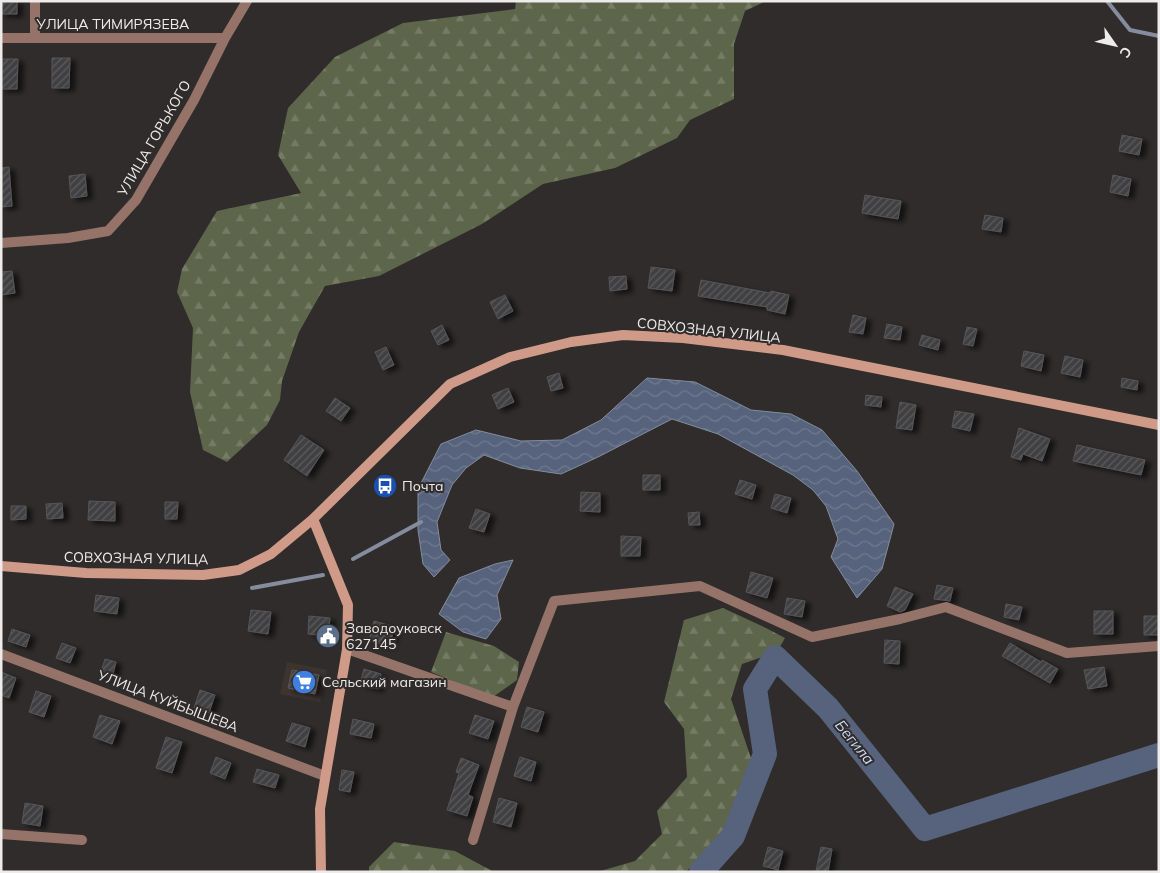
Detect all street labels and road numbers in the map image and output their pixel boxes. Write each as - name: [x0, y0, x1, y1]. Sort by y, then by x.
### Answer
- street label: УЛИЦА ТИМИРЯЗЕВА: [36, 15, 190, 33]
- street label: УЛИЦА ГОРЬКОГО: [113, 77, 195, 200]
- street label: СОВХОЗНАЯ УЛИЦА: [636, 313, 783, 347]
- street label: СОВХОЗНАЯ УЛИЦА: [64, 548, 209, 568]
- street label: УЛИЦА КУЙБЫШЕВА: [94, 665, 242, 736]

